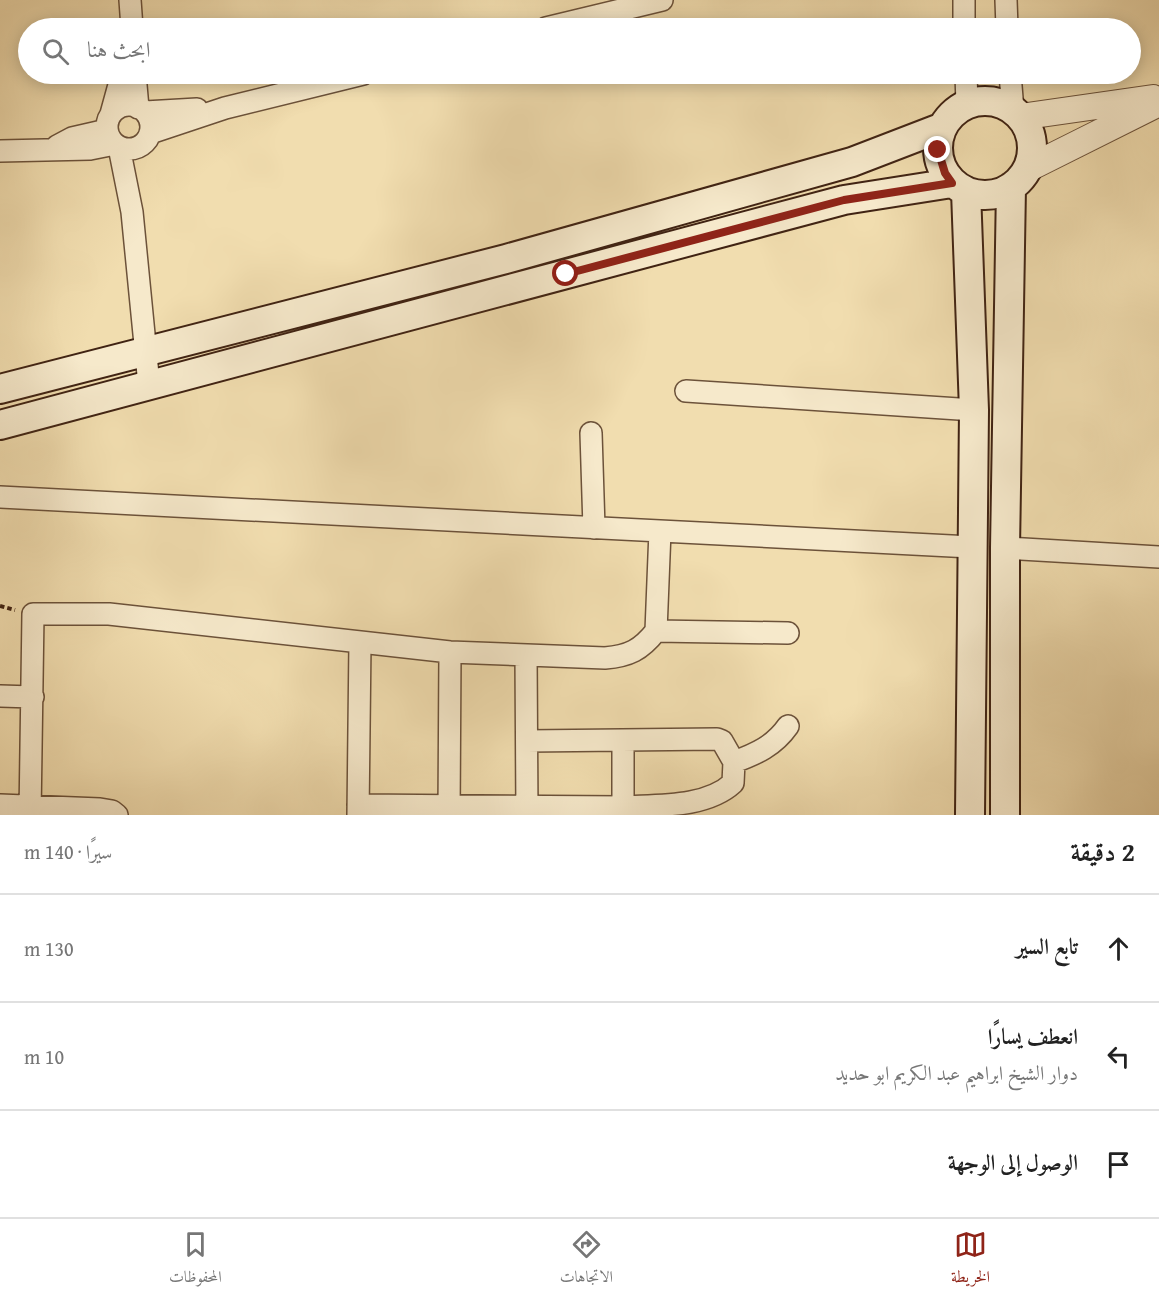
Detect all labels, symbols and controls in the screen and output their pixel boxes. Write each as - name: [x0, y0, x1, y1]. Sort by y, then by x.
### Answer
- search box: [18, 18, 1141, 84]
- text: ابحث هنا: [87, 33, 151, 65]
- icon: search: [39, 35, 72, 68]
- route end: [924, 136, 950, 162]
- route start: [552, 260, 578, 286]
- text: 2 دقيقة: [1070, 832, 1135, 871]
- text: سيرًا · 140 m: [24, 837, 112, 866]
- text: تابع السير: [1016, 930, 1078, 962]
- icon: ahead: [1102, 932, 1135, 965]
- text: 130 m: [24, 934, 74, 963]
- text: انعطف يسارًا: [988, 1020, 1078, 1052]
- icon: left: [1102, 1040, 1135, 1073]
- text: 10 m: [24, 1042, 64, 1071]
- text: دوار الشيخ ابراهيم عبد الكريم ابو حديد: [835, 1058, 1078, 1087]
- text: الوصول إلى الوجهة: [948, 1146, 1078, 1178]
- icon: arrive: [1102, 1148, 1135, 1181]
- tab: المحفوظات: [169, 1228, 222, 1292]
- tab: الاتجاهات: [560, 1228, 613, 1292]
- tab: الخريطة: [951, 1228, 990, 1292]

